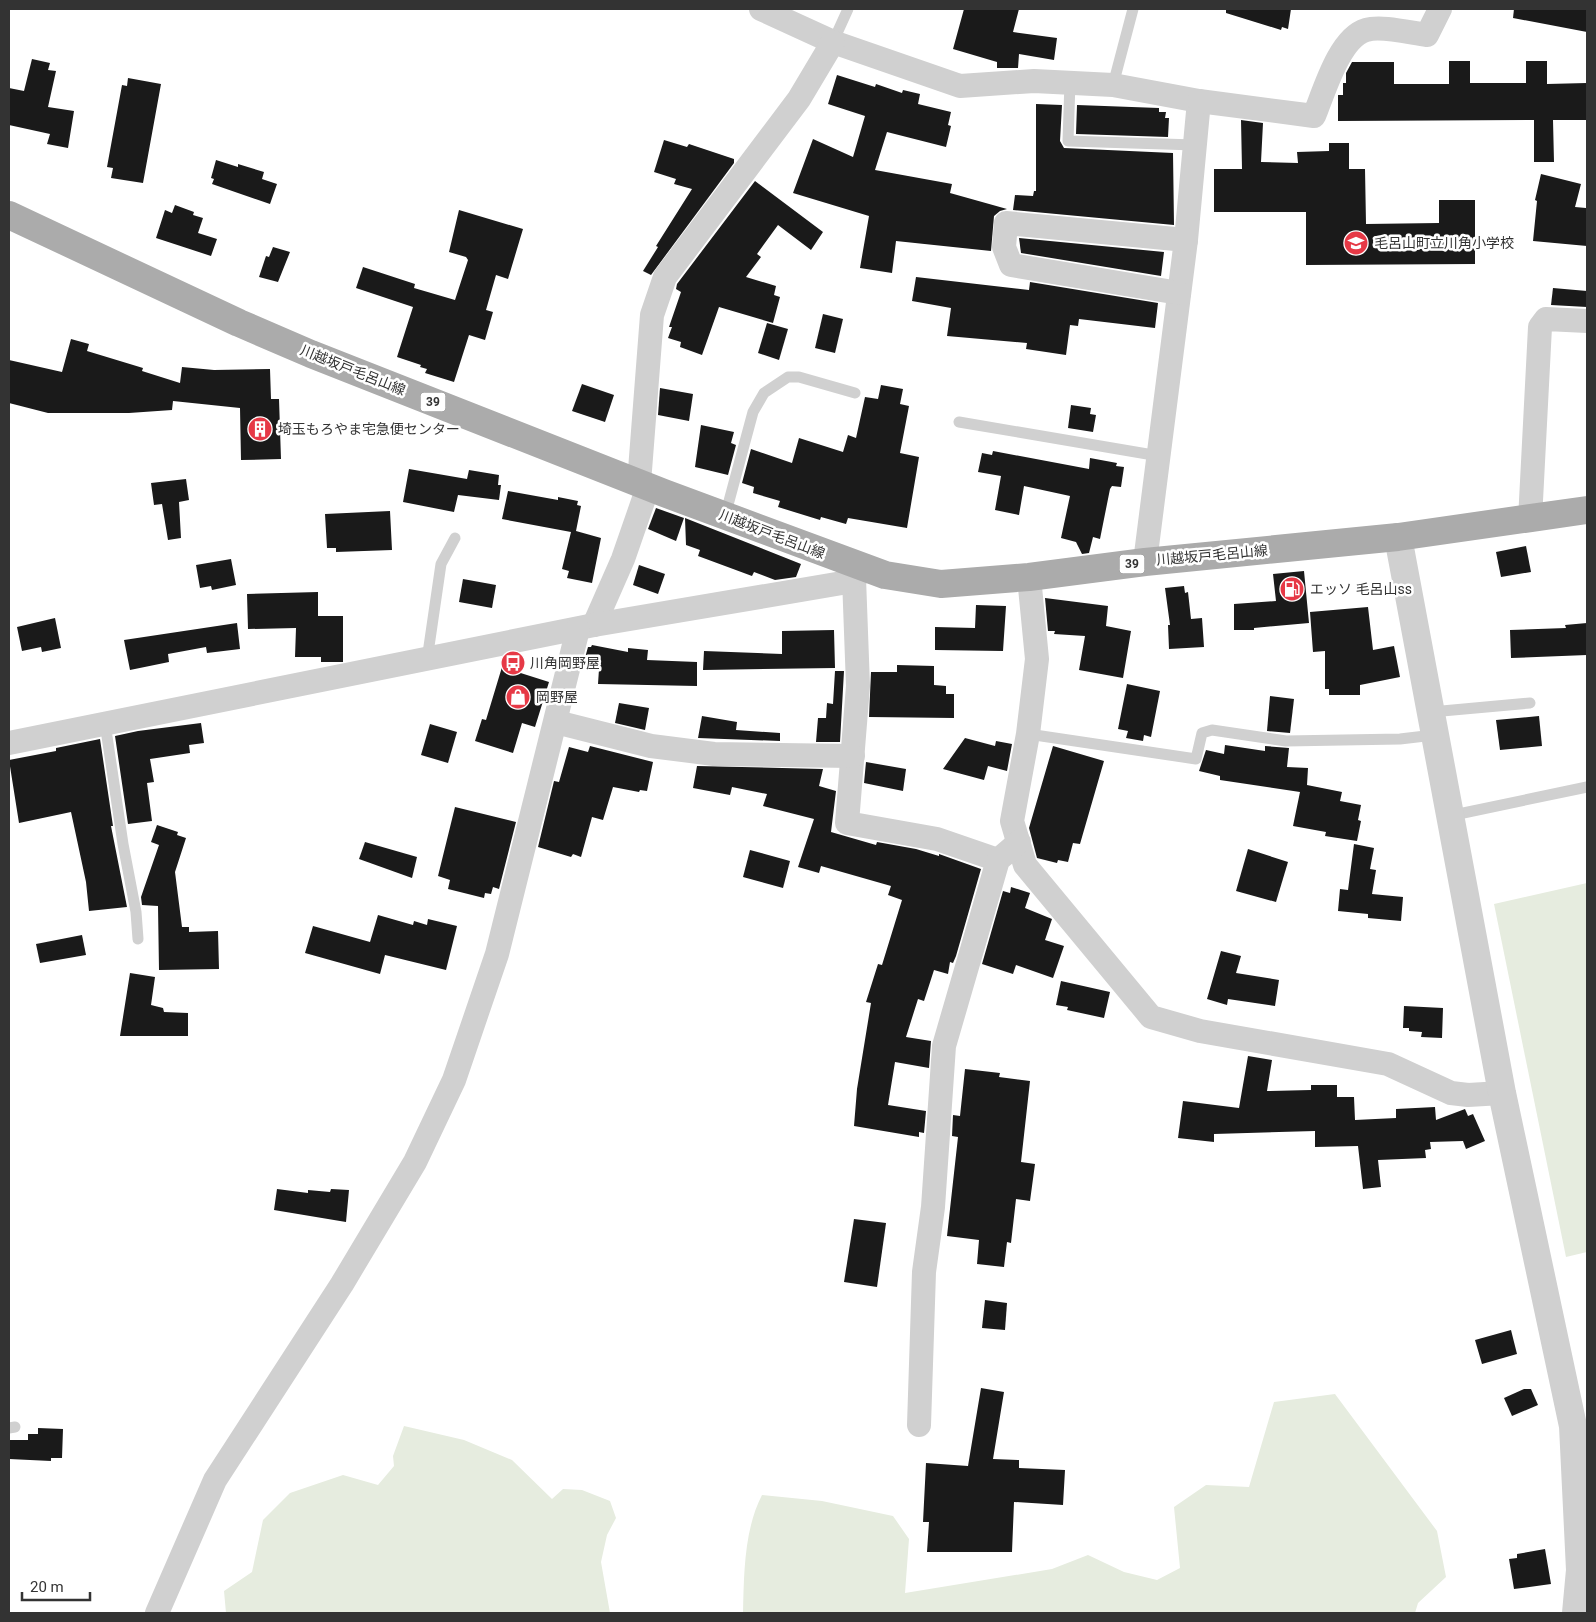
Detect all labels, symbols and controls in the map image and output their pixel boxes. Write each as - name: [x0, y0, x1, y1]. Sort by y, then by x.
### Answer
- school or university icon: 毛呂山町立川角小学校: [1343, 230, 1369, 256]
- place label: 毛呂山町立川角小学校: [1374, 235, 1514, 251]
- street label: 川越坂戸毛呂山線: [298, 342, 408, 398]
- road number: 39: [420, 392, 446, 412]
- building icon: 埼玉もろやま宅急便センター: [247, 416, 273, 442]
- place label: 埼玉もろやま宅急便センター: [278, 421, 460, 437]
- street label: 川越坂戸毛呂山線: [717, 506, 827, 562]
- street label: 川越坂戸毛呂山線: [1156, 542, 1268, 568]
- road number: 39: [1120, 554, 1144, 574]
- fuel station icon: エッソ 毛呂山ss: [1279, 576, 1305, 602]
- place label: エッソ 毛呂山ss: [1310, 581, 1412, 597]
- bus stop icon: 川角岡野屋: [500, 650, 526, 676]
- place label: 川角岡野屋: [530, 655, 600, 671]
- shop icon: 岡野屋: [505, 684, 531, 710]
- place label: 岡野屋: [536, 689, 578, 705]
- scale bar: [22, 1570, 90, 1602]
- text: 20 m: [30, 1578, 64, 1596]

